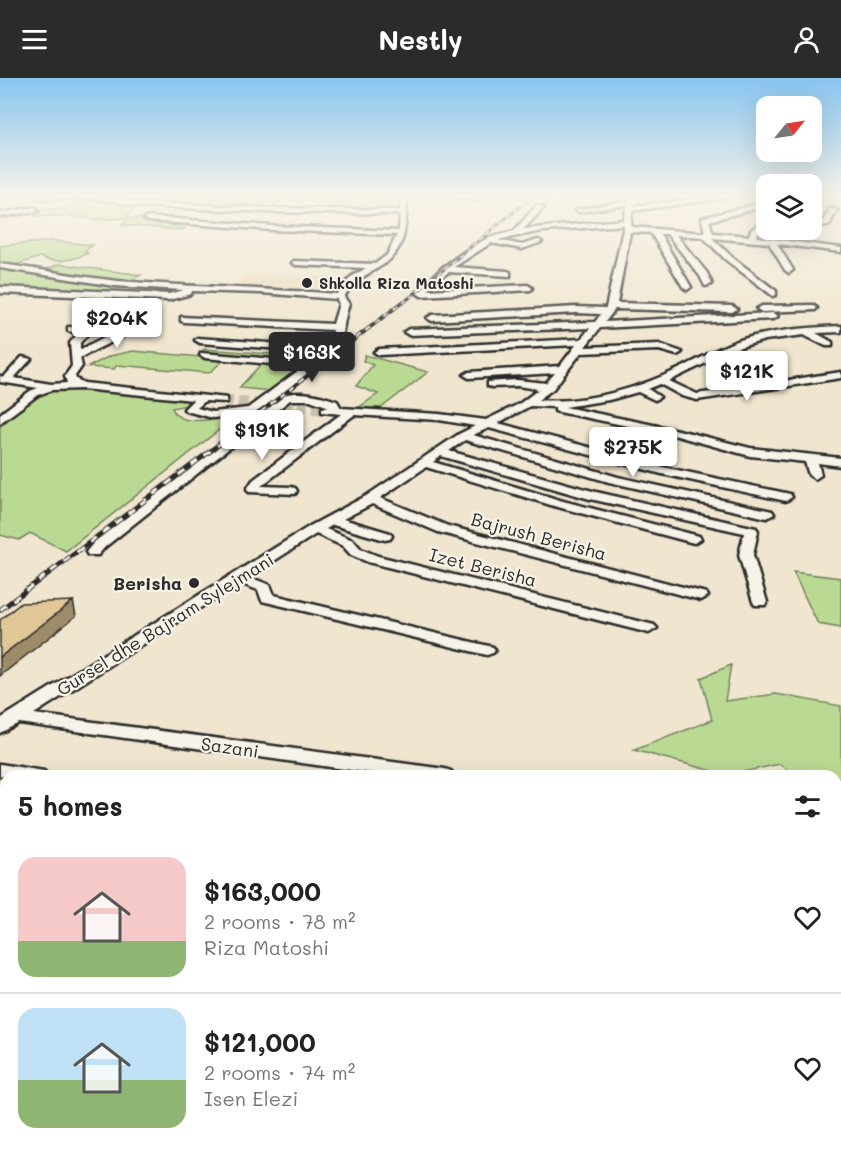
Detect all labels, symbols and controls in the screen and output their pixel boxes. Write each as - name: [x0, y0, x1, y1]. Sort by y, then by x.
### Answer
- text: Nestly: [378, 22, 463, 57]
- icon: menu: [18, 23, 51, 56]
- icon: person: [790, 23, 823, 56]
- north arrow: [756, 96, 822, 162]
- map controls: [756, 96, 822, 240]
- button: layers: [756, 174, 822, 240]
- place label: Shkolla Riza Matoshi: [319, 273, 474, 293]
- marker: Shkolla Riza Matoshi: [300, 276, 314, 290]
- pin: $204K: [75, 298, 159, 349]
- text: $204K: [86, 304, 148, 330]
- pin: $163K: [270, 332, 354, 383]
- text: $163K: [283, 338, 341, 364]
- pin: $121K: [705, 351, 789, 402]
- text: $121K: [720, 357, 774, 383]
- pin: $191K: [220, 410, 304, 461]
- text: $191K: [234, 416, 290, 442]
- pin: $275K: [591, 427, 675, 478]
- text: $275K: [603, 433, 663, 459]
- street label: Bajrush Berisha: [469, 506, 609, 566]
- street label: Izet Berisha: [427, 542, 539, 592]
- street label: Gursel dhe Bajram Sylejmani: [52, 547, 278, 701]
- place label: Berisha: [113, 571, 182, 595]
- marker: Berisha: [187, 576, 201, 590]
- street label: Sazani: [200, 731, 260, 763]
- text: 5 homes: [18, 789, 123, 823]
- icon: filters: [791, 790, 824, 823]
- text: $163,000: [204, 874, 321, 908]
- icon: home: [66, 881, 138, 953]
- icon: heart: [791, 901, 824, 934]
- text: 2 rooms · 78 m²: [204, 908, 356, 934]
- text: Riza Matoshi: [204, 934, 329, 960]
- text: $121,000: [204, 1025, 316, 1059]
- icon: home: [66, 1032, 138, 1104]
- icon: heart: [791, 1052, 824, 1085]
- text: 2 rooms · 74 m²: [204, 1059, 355, 1085]
- text: Isen Elezi: [204, 1085, 298, 1111]

